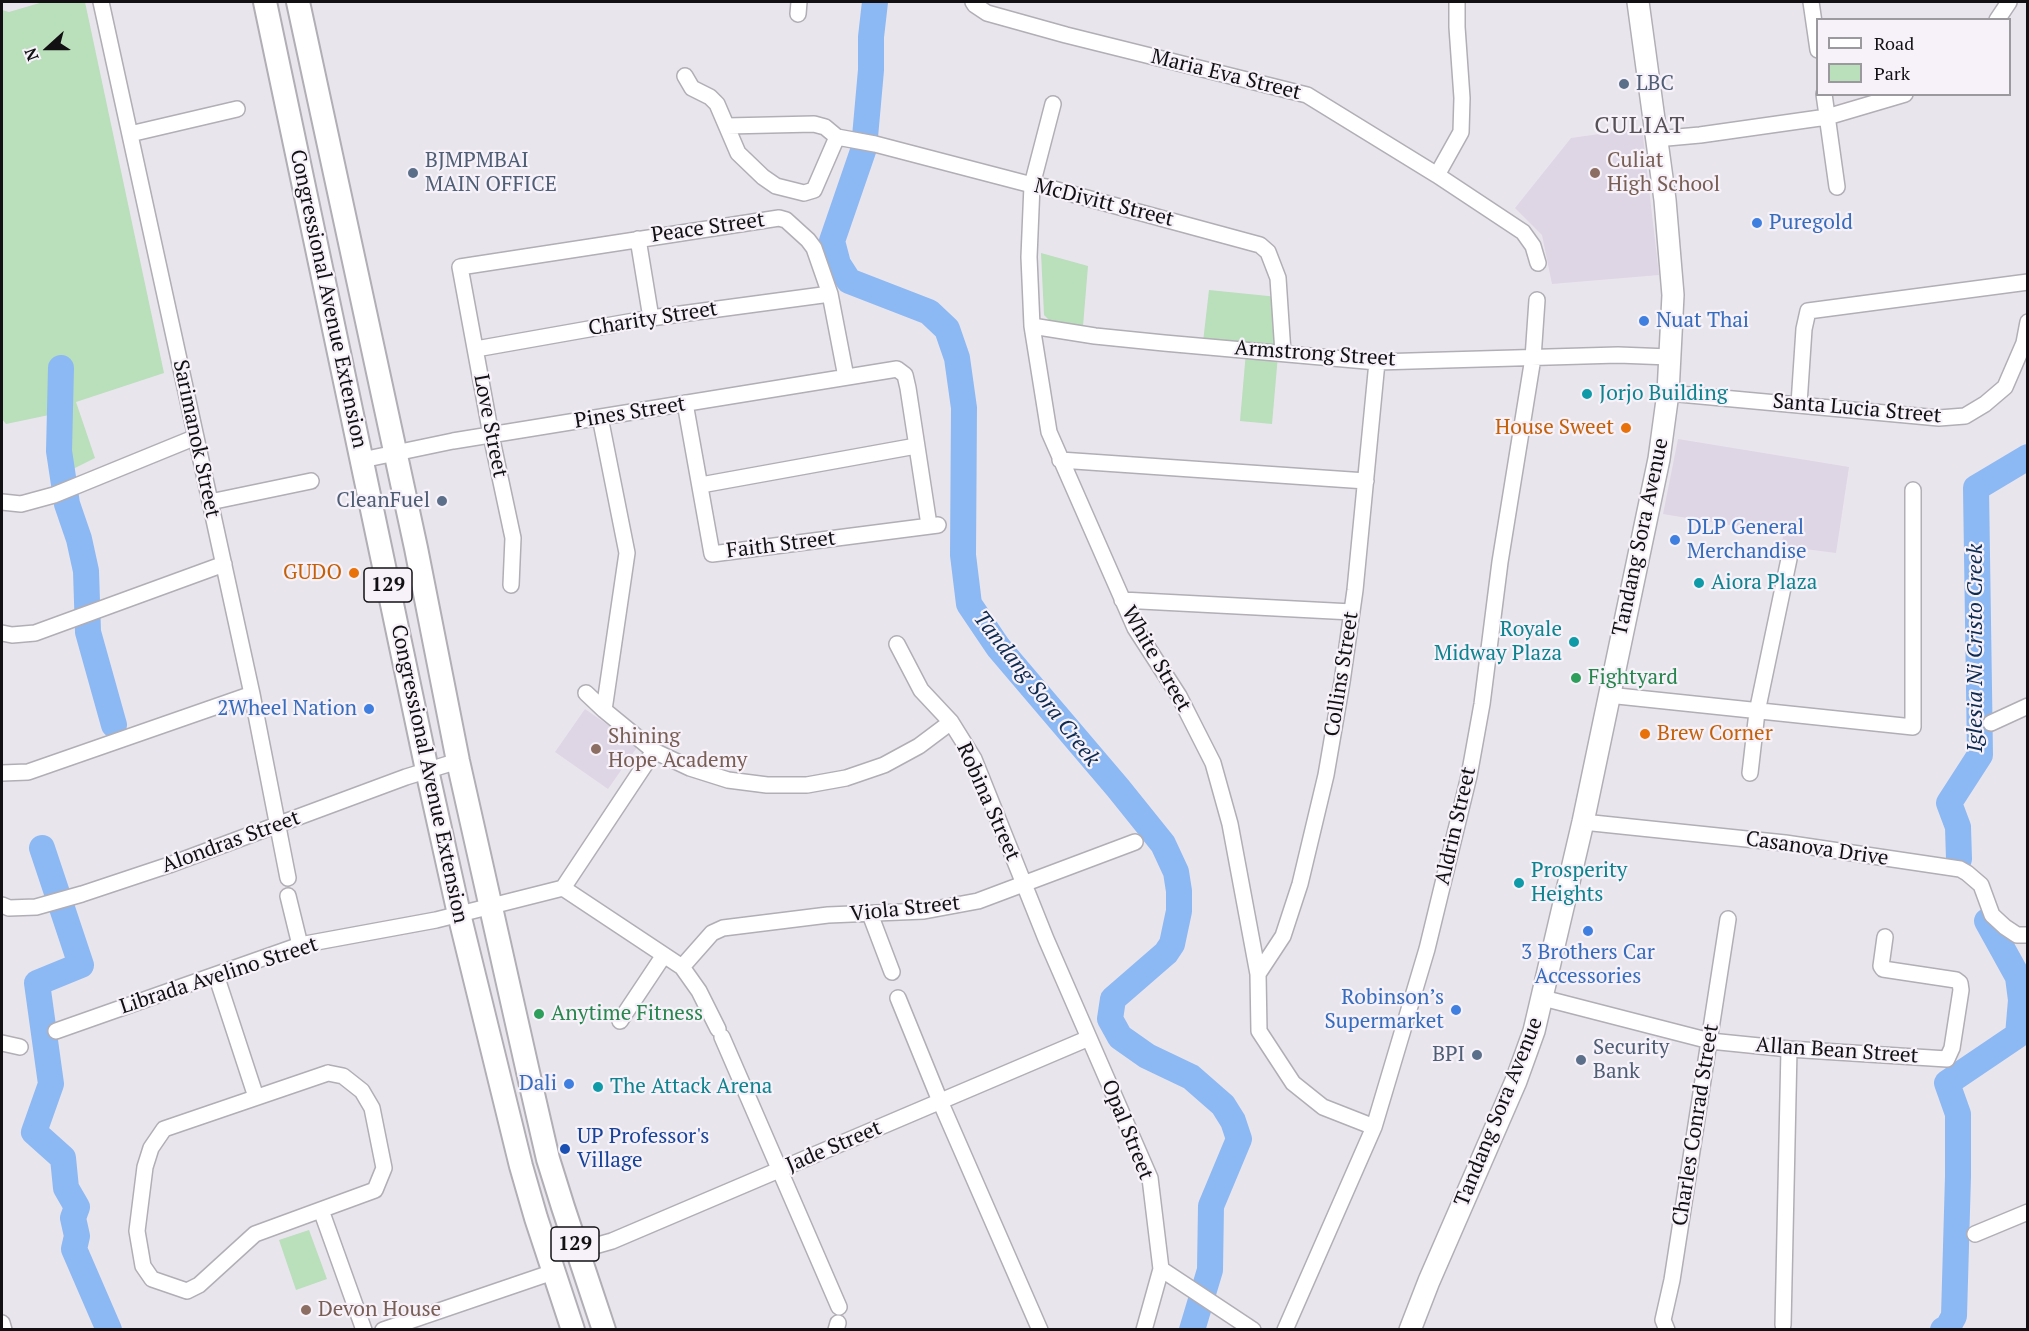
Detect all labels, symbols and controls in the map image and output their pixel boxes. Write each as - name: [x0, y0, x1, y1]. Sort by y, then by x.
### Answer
- north arrow: [18, 18, 78, 78]
- legend: [1816, 18, 2011, 96]
- text: Road: [1874, 31, 1914, 55]
- street label: Maria Eva Street: [1148, 44, 1304, 106]
- text: N: [19, 45, 44, 64]
- text: Park: [1874, 61, 1910, 85]
- place label: LBC: [1636, 71, 1674, 97]
- marker: LBC: [1617, 77, 1631, 91]
- district label: CULIAT: [1594, 112, 1686, 140]
- street label: Congressional Avenue Extension: [284, 147, 372, 451]
- place label: BJMPMBAI MAIN OFFICE: [425, 148, 557, 198]
- place label: Culiat High School: [1607, 148, 1720, 198]
- marker: BJMPMBAI MAIN OFFICE: [406, 166, 420, 180]
- marker: Culiat High School: [1588, 166, 1602, 180]
- street label: McDivitt Street: [1032, 173, 1176, 233]
- street label: Peace Street: [650, 208, 766, 248]
- place label: Puregold: [1769, 210, 1853, 236]
- marker: Puregold: [1750, 216, 1764, 230]
- street label: Charity Street: [587, 296, 719, 342]
- place label: Nuat Thai: [1656, 308, 1749, 334]
- marker: Nuat Thai: [1637, 314, 1651, 328]
- street label: Armstrong Street: [1233, 336, 1397, 372]
- street label: Sarimanok Street: [167, 358, 225, 520]
- street label: Love Street: [468, 372, 512, 480]
- place label: Jorjo Building: [1599, 381, 1728, 407]
- marker: Jorjo Building: [1580, 387, 1594, 401]
- street label: Santa Lucia Street: [1772, 389, 1942, 429]
- street label: Pines Street: [573, 392, 687, 434]
- place label: House Sweet: [1495, 415, 1614, 441]
- marker: House Sweet: [1619, 421, 1633, 435]
- street label: Tandang Sora Avenue: [1608, 436, 1674, 638]
- place label: CleanFuel: [336, 488, 430, 514]
- marker: CleanFuel: [435, 494, 449, 508]
- place label: DLP General Merchandise: [1687, 515, 1807, 565]
- street label: Faith Street: [725, 526, 837, 564]
- marker: DLP General Merchandise: [1668, 533, 1682, 547]
- water label: Iglesia Ni Cristo Creek: [1963, 544, 1989, 752]
- place label: GUDO: [283, 560, 342, 586]
- marker: GUDO: [347, 566, 361, 580]
- road number: 129: [364, 568, 412, 602]
- place label: Aiora Plaza: [1711, 570, 1817, 596]
- marker: Aiora Plaza: [1692, 576, 1706, 590]
- street label: White Street: [1116, 602, 1196, 716]
- water label: Tandang Sora Creek: [967, 606, 1105, 772]
- street label: Collins Street: [1320, 610, 1364, 738]
- place label: Royale Midway Plaza: [1434, 617, 1562, 667]
- street label: Congressional Avenue Extension: [385, 622, 473, 926]
- marker: Royale Midway Plaza: [1567, 635, 1581, 649]
- place label: Fightyard: [1588, 665, 1678, 691]
- marker: Fightyard: [1569, 671, 1583, 685]
- place label: 2Wheel Nation: [217, 696, 357, 722]
- marker: 2Wheel Nation: [362, 702, 376, 716]
- place label: Brew Corner: [1657, 721, 1773, 747]
- place label: Shining Hope Academy: [608, 724, 747, 774]
- marker: Brew Corner: [1638, 727, 1652, 741]
- street label: Robina Street: [951, 739, 1025, 865]
- marker: Shining Hope Academy: [589, 742, 603, 756]
- street label: Aldrin Street: [1430, 765, 1482, 887]
- street label: Alondras Street: [158, 805, 304, 879]
- street label: Casanova Drive: [1744, 827, 1890, 871]
- place label: Prosperity Heights: [1531, 858, 1627, 908]
- marker: Prosperity Heights: [1512, 876, 1526, 890]
- street label: Viola Street: [849, 891, 961, 927]
- marker: 3 Brothers Car Accessories: [1581, 924, 1595, 938]
- street label: Librada Avelino Street: [117, 932, 321, 1020]
- place label: 3 Brothers Car Accessories: [1521, 940, 1655, 990]
- place label: Robinson’s Supermarket: [1324, 985, 1444, 1035]
- place label: Anytime Fitness: [551, 1001, 703, 1027]
- marker: Robinson’s Supermarket: [1449, 1003, 1463, 1017]
- marker: Anytime Fitness: [532, 1007, 546, 1021]
- street label: Tandang Sora Avenue: [1450, 1014, 1548, 1210]
- street label: Charles Conrad Street: [1668, 1022, 1724, 1228]
- street label: Allan Bean Street: [1755, 1033, 1919, 1069]
- place label: Security Bank: [1593, 1035, 1669, 1085]
- place label: BPI: [1432, 1042, 1465, 1068]
- marker: BPI: [1470, 1048, 1484, 1062]
- marker: Security Bank: [1574, 1053, 1588, 1067]
- place label: Dali: [519, 1071, 557, 1097]
- place label: The Attack Arena: [610, 1074, 772, 1100]
- street label: Opal Street: [1096, 1076, 1158, 1184]
- marker: Dali: [562, 1077, 576, 1091]
- marker: The Attack Arena: [591, 1080, 605, 1094]
- street label: Jade Street: [783, 1116, 885, 1178]
- place label: UP Professor's Village: [577, 1124, 709, 1174]
- marker: UP Professor's Village: [558, 1142, 572, 1156]
- road number: 129: [551, 1227, 599, 1261]
- place label: Devon House: [318, 1297, 441, 1323]
- marker: Devon House: [299, 1303, 313, 1317]

